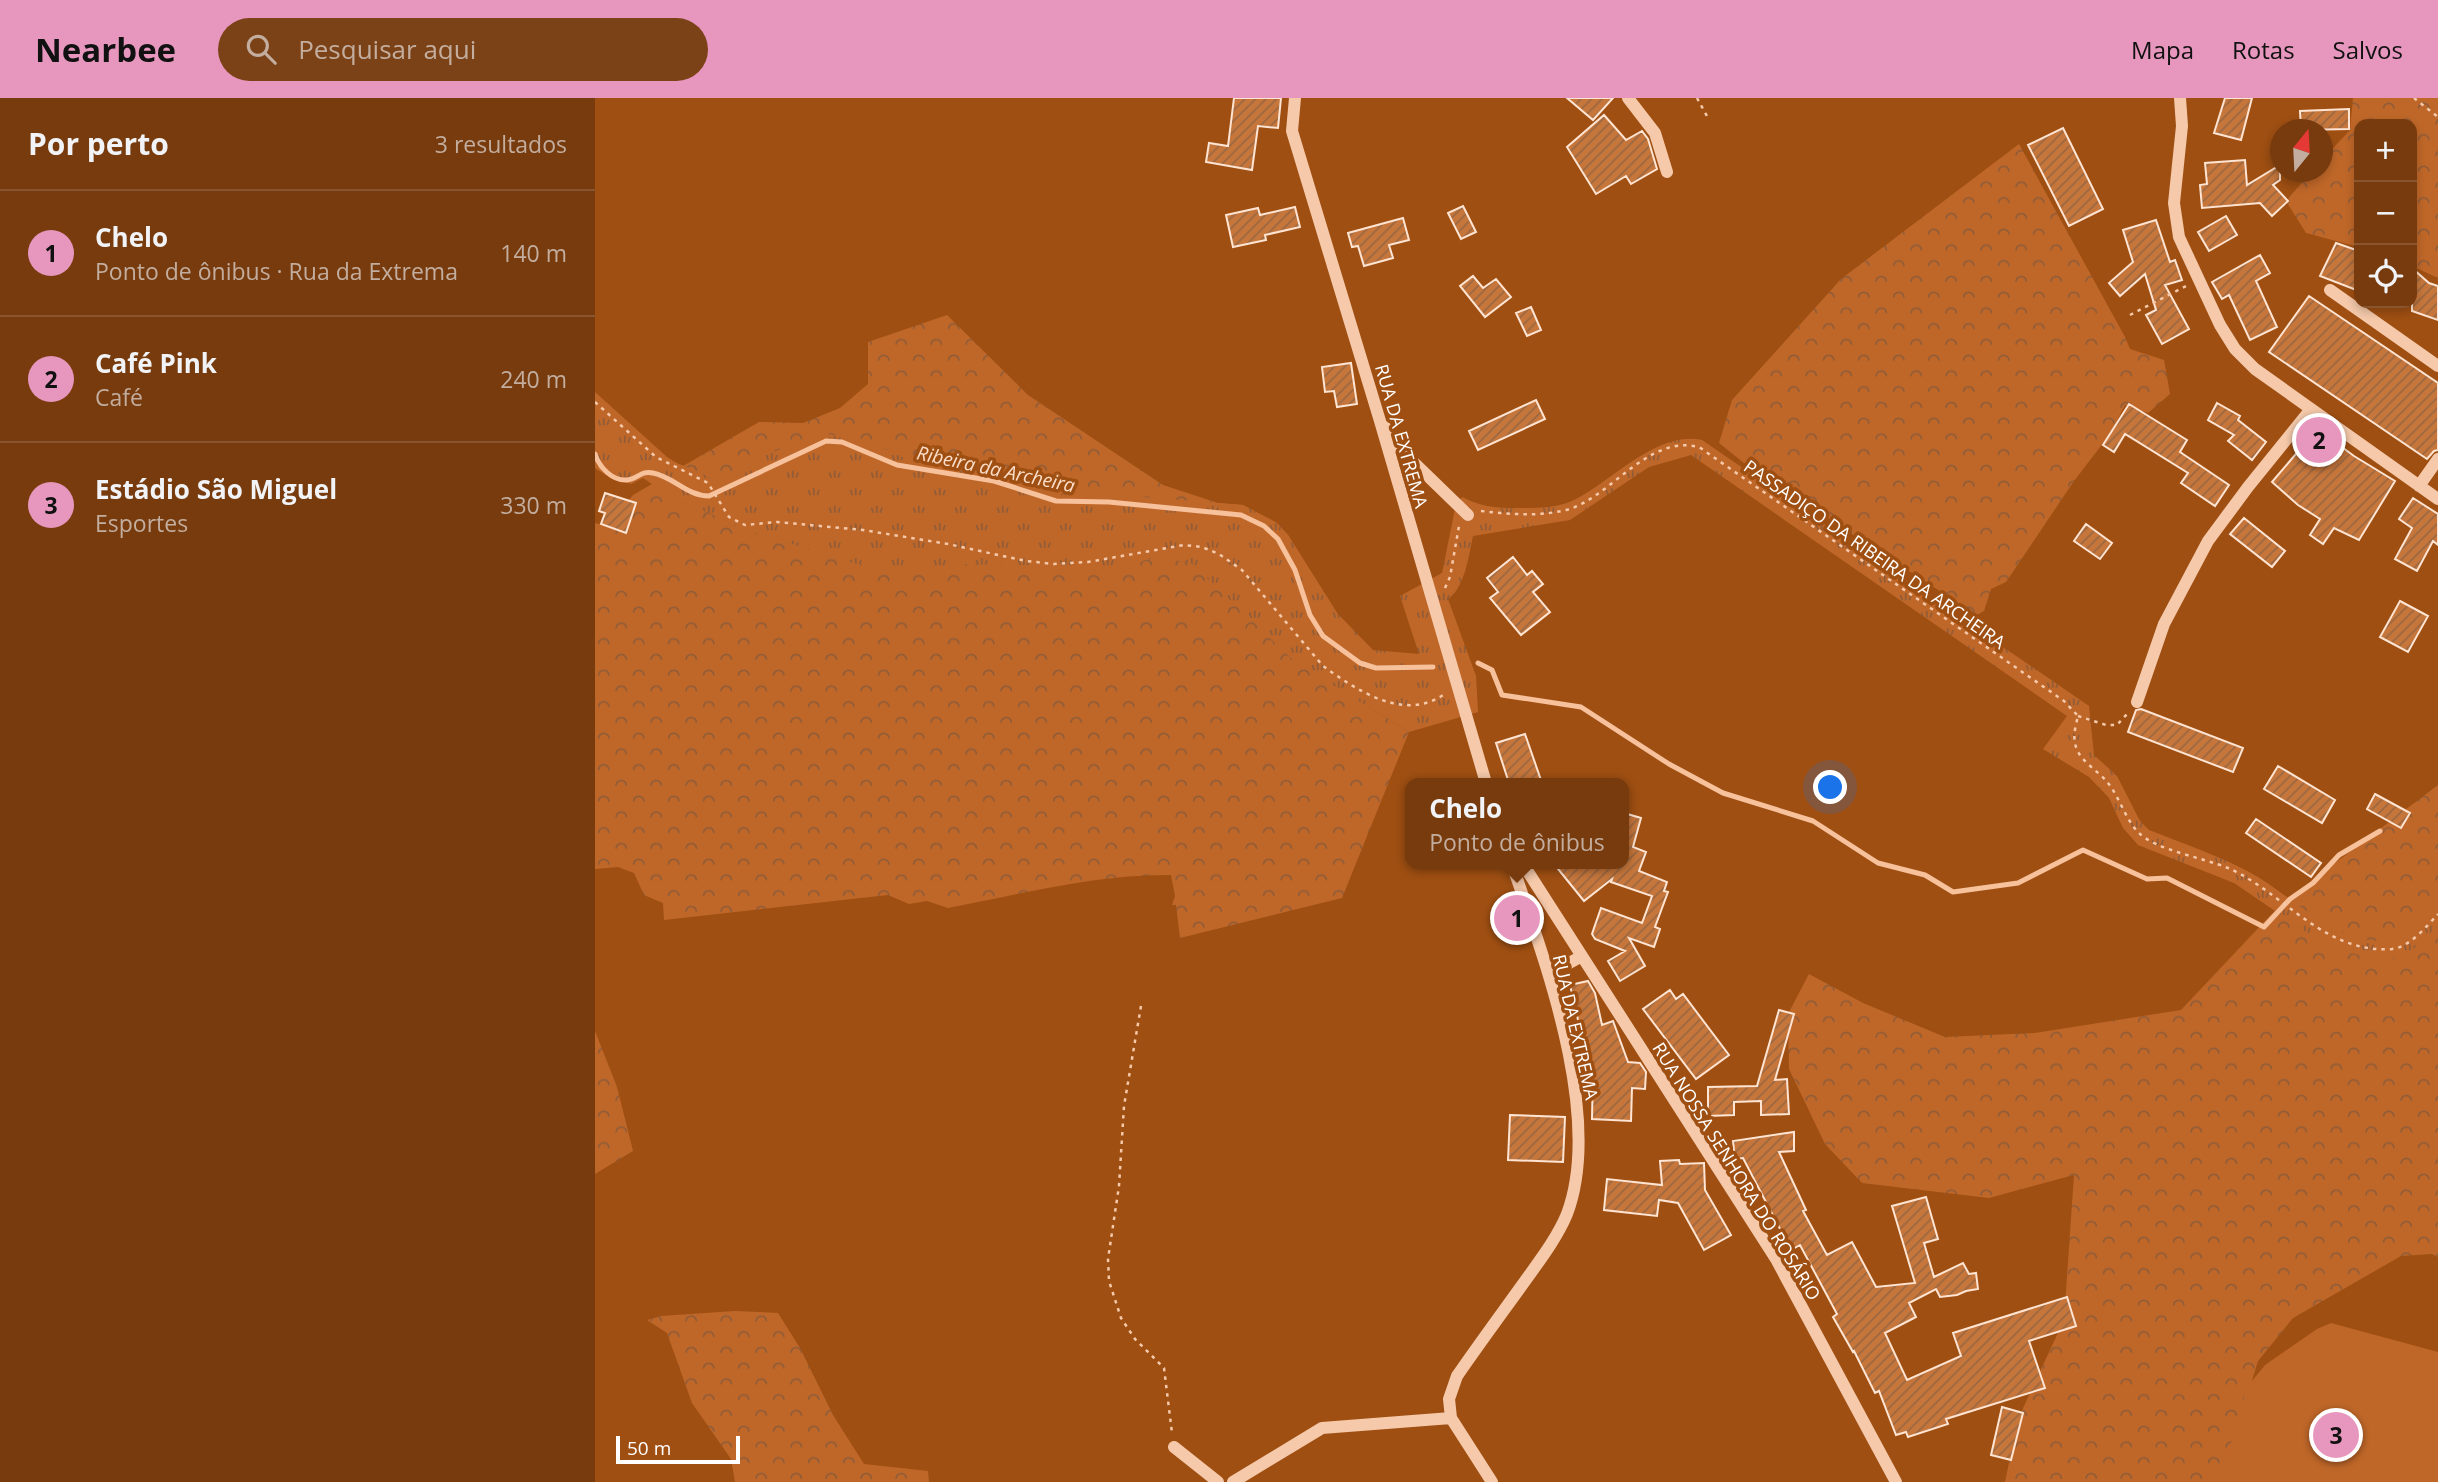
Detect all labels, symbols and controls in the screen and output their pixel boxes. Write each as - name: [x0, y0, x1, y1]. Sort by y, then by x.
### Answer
- search box: [218, 18, 708, 81]
- text: Nearbee: [35, 27, 176, 72]
- icon: search: [242, 30, 280, 68]
- text: Pesquisar aqui: [298, 31, 476, 67]
- text: Mapa: [2131, 33, 2194, 66]
- text: Rotas: [2232, 33, 2295, 66]
- text: Salvos: [2333, 33, 2403, 66]
- north arrow: [2270, 119, 2333, 182]
- map controls: [2354, 119, 2417, 308]
- button: +: [2354, 119, 2417, 182]
- text: Por perto: [28, 123, 169, 164]
- text: 3 resultados: [435, 128, 567, 160]
- button: −: [2354, 182, 2417, 245]
- text: Chelo: [95, 219, 168, 255]
- text: 1: [44, 237, 58, 269]
- text: 140 m: [500, 237, 567, 269]
- button: locate: [2354, 245, 2417, 308]
- text: Ponto de ônibus · Rua da Extrema: [95, 255, 458, 287]
- text: Café Pink: [95, 345, 217, 381]
- street label: RUA DA EXTREMA: [1370, 361, 1434, 511]
- text: 2: [44, 363, 58, 395]
- text: 240 m: [500, 363, 567, 395]
- text: Café: [95, 381, 143, 413]
- pin: 2: [2296, 414, 2342, 466]
- water label: Ribeira da Archeira: [915, 440, 1078, 499]
- street label: PASSADIÇO DA RIBEIRA DA ARCHEIRA: [1739, 454, 2011, 654]
- text: Estádio São Miguel: [95, 471, 337, 507]
- text: 3: [44, 489, 58, 521]
- text: 330 m: [500, 489, 567, 521]
- text: Esportes: [95, 507, 188, 539]
- your location: [1813, 770, 1847, 804]
- popup: [1405, 778, 1629, 869]
- text: Chelo: [1429, 790, 1502, 826]
- text: Ponto de ônibus: [1429, 826, 1605, 858]
- pin: 1: [1494, 892, 1540, 944]
- street label: RUA DA EXTREMA: [1548, 952, 1605, 1103]
- street label: RUA NOSSA SENHORA DO ROSÁRIO: [1647, 1038, 1827, 1304]
- pin: 3: [2313, 1409, 2359, 1461]
- scale bar: [616, 1433, 740, 1465]
- text: 50 m: [627, 1435, 671, 1461]

